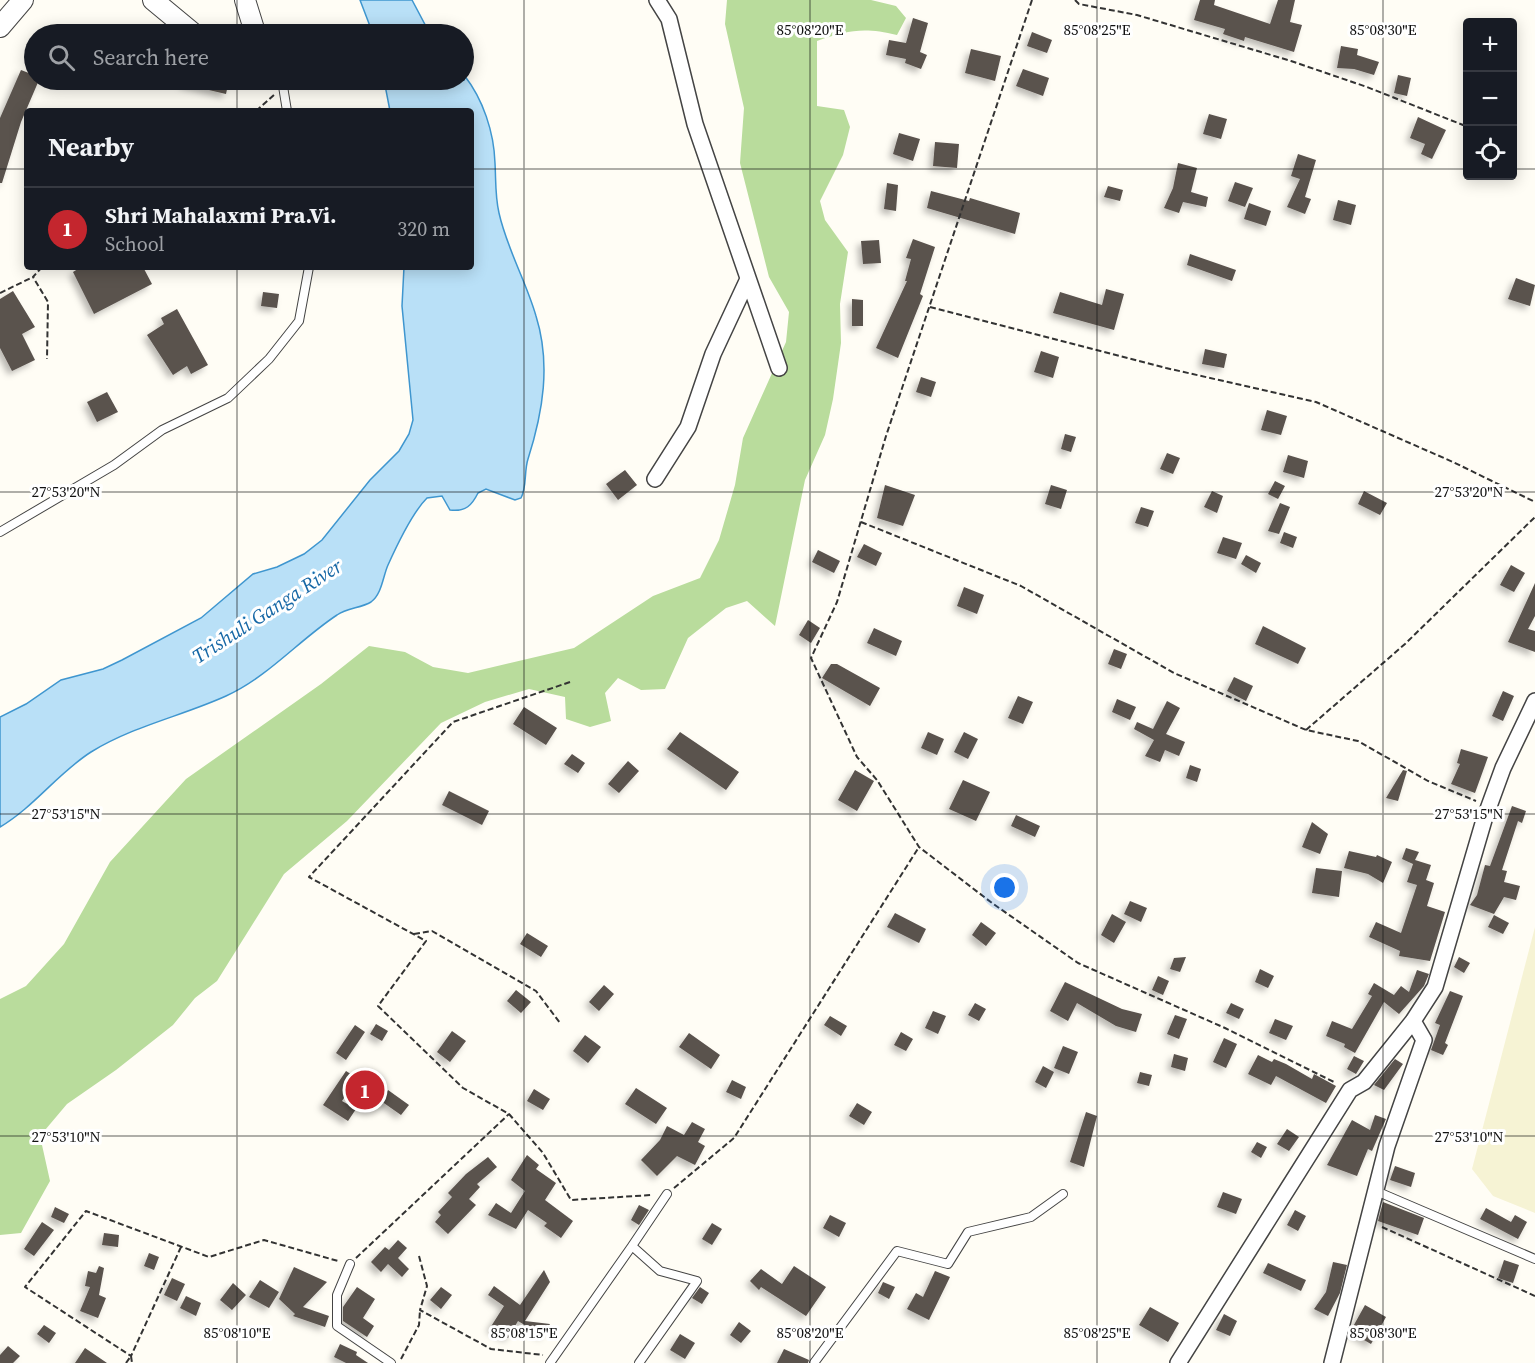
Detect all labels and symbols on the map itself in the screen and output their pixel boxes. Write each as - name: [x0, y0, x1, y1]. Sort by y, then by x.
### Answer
- text: 85°08'20"E: [776, 19, 844, 40]
- text: 85°08'25"E: [1063, 19, 1131, 40]
- text: 85°08'30"E: [1349, 19, 1417, 40]
- text: 27°53'20"N: [31, 481, 101, 502]
- text: 27°53'20"N: [1434, 481, 1504, 502]
- water label: Trishuli Ganga River: [187, 551, 348, 670]
- text: 27°53'15"N: [31, 803, 101, 824]
- text: 27°53'15"N: [1434, 803, 1504, 824]
- your location: [990, 873, 1019, 902]
- pin: 1: [346, 1068, 385, 1112]
- text: 27°53'10"N: [31, 1126, 101, 1147]
- text: 27°53'10"N: [1434, 1126, 1504, 1147]
- text: 85°08'10"E: [203, 1322, 271, 1343]
- text: 85°08'15"E: [490, 1322, 558, 1343]
- text: 85°08'20"E: [776, 1322, 844, 1343]
- text: 85°08'25"E: [1063, 1322, 1131, 1343]
- text: 85°08'30"E: [1349, 1322, 1417, 1343]

